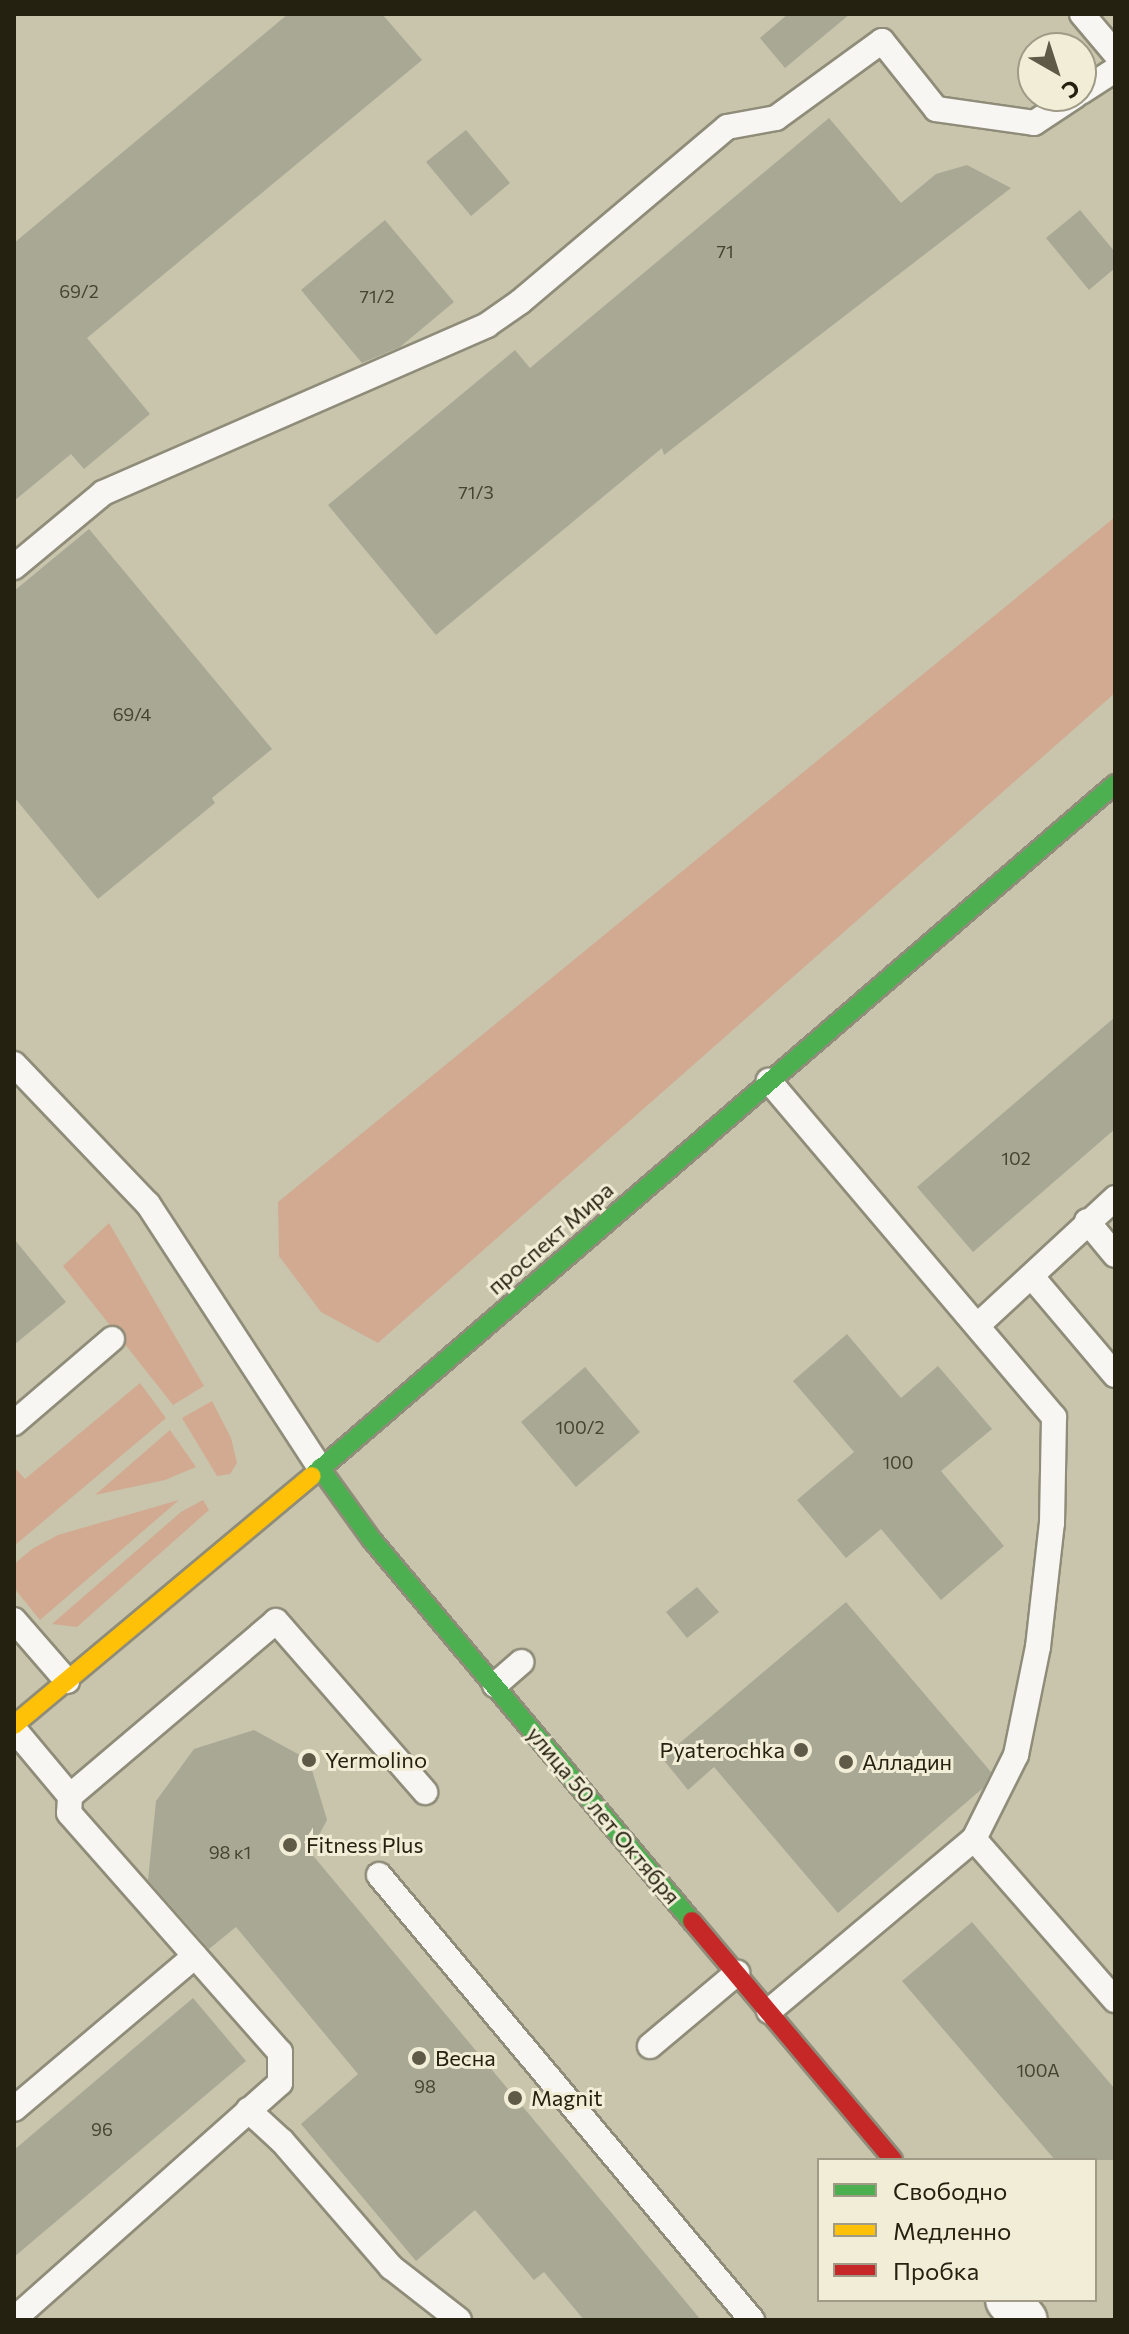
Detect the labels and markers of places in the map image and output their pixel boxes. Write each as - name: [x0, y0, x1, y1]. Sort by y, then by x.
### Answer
- place label: Pyaterochka: [660, 1737, 785, 1763]
- marker: Pyaterochka: [792, 1741, 810, 1759]
- place label: Yermolino: [325, 1747, 427, 1773]
- place label: Алладин: [862, 1749, 952, 1775]
- marker: Yermolino: [300, 1751, 318, 1769]
- marker: Алладин: [837, 1753, 855, 1771]
- place label: Fitness Plus: [306, 1832, 423, 1858]
- marker: Fitness Plus: [281, 1836, 299, 1854]
- place label: Весна: [435, 2045, 496, 2071]
- marker: Весна: [410, 2049, 428, 2067]
- place label: Magnit: [531, 2085, 603, 2111]
- marker: Magnit: [506, 2089, 524, 2107]

